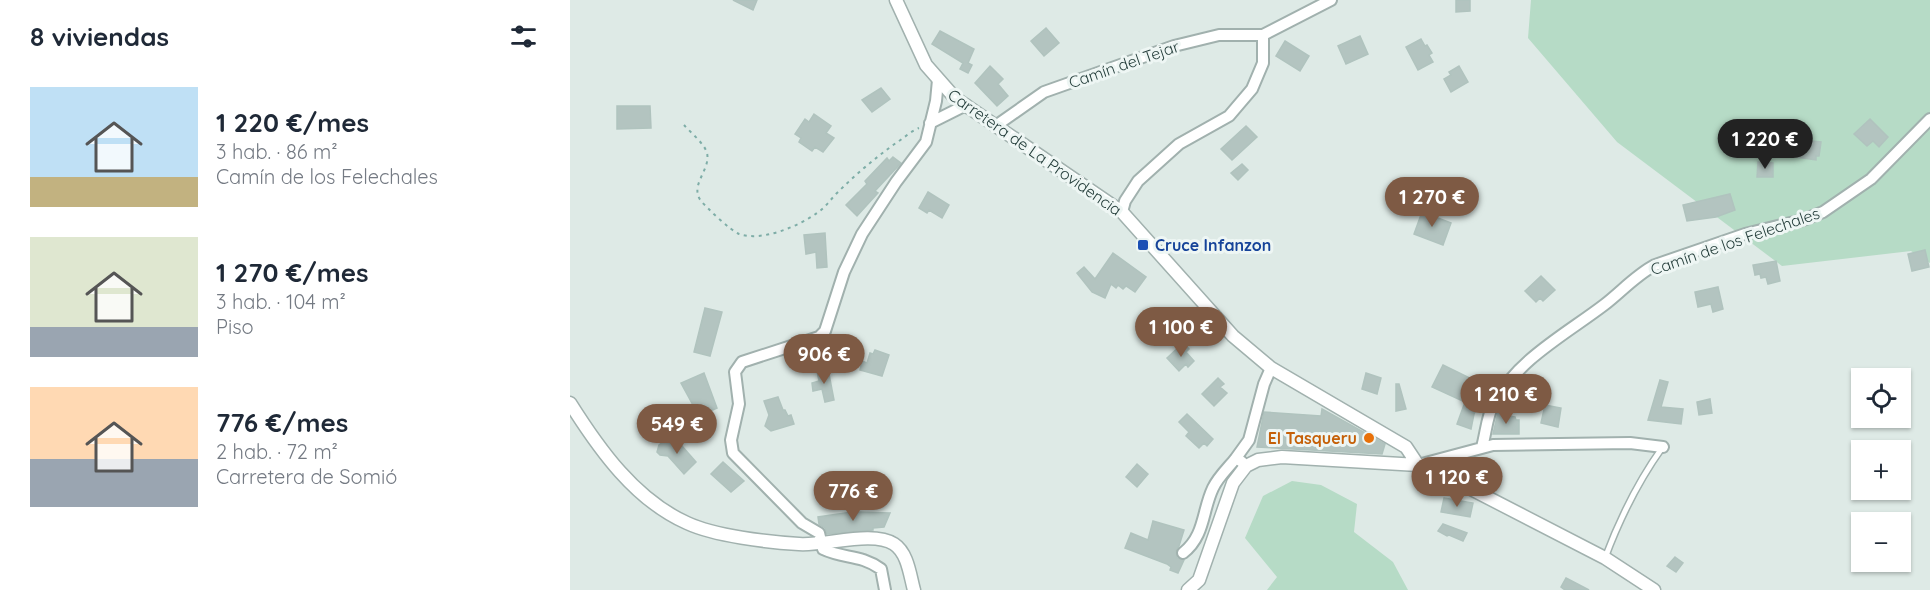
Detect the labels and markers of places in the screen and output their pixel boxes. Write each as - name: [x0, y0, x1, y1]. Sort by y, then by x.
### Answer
- pin: 1 220 €: [1710, 119, 1820, 170]
- pin: 1 270 €: [1377, 177, 1487, 228]
- place label: Cruce Infanzon: [1155, 235, 1271, 255]
- marker: Cruce Infanzon: [1136, 238, 1150, 252]
- pin: 1 100 €: [1126, 307, 1236, 358]
- pin: 906 €: [782, 334, 866, 385]
- pin: 1 210 €: [1451, 374, 1561, 425]
- pin: 549 €: [635, 404, 719, 455]
- place label: El Tasqueru: [1268, 428, 1357, 448]
- marker: El Tasqueru: [1362, 431, 1376, 445]
- pin: 1 120 €: [1402, 457, 1512, 508]
- pin: 776 €: [811, 471, 895, 522]

